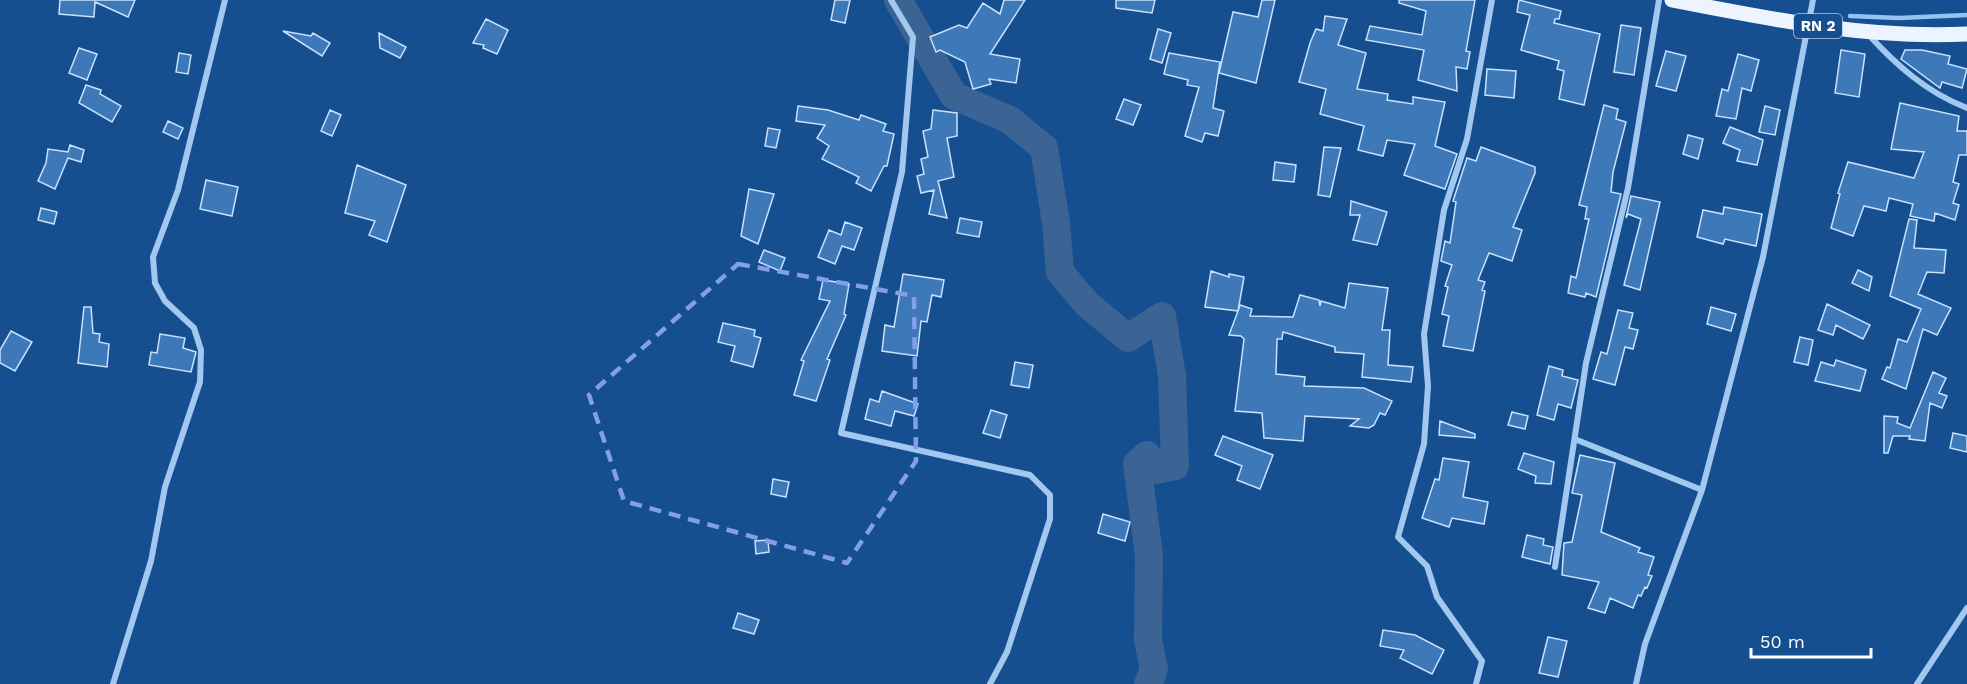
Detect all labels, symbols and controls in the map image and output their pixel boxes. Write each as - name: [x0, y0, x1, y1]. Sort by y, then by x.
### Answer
- road number: RN 2: [1794, 14, 1842, 38]
- scale bar: [1751, 621, 1871, 659]
- text: 50 m: [1760, 631, 1805, 652]

